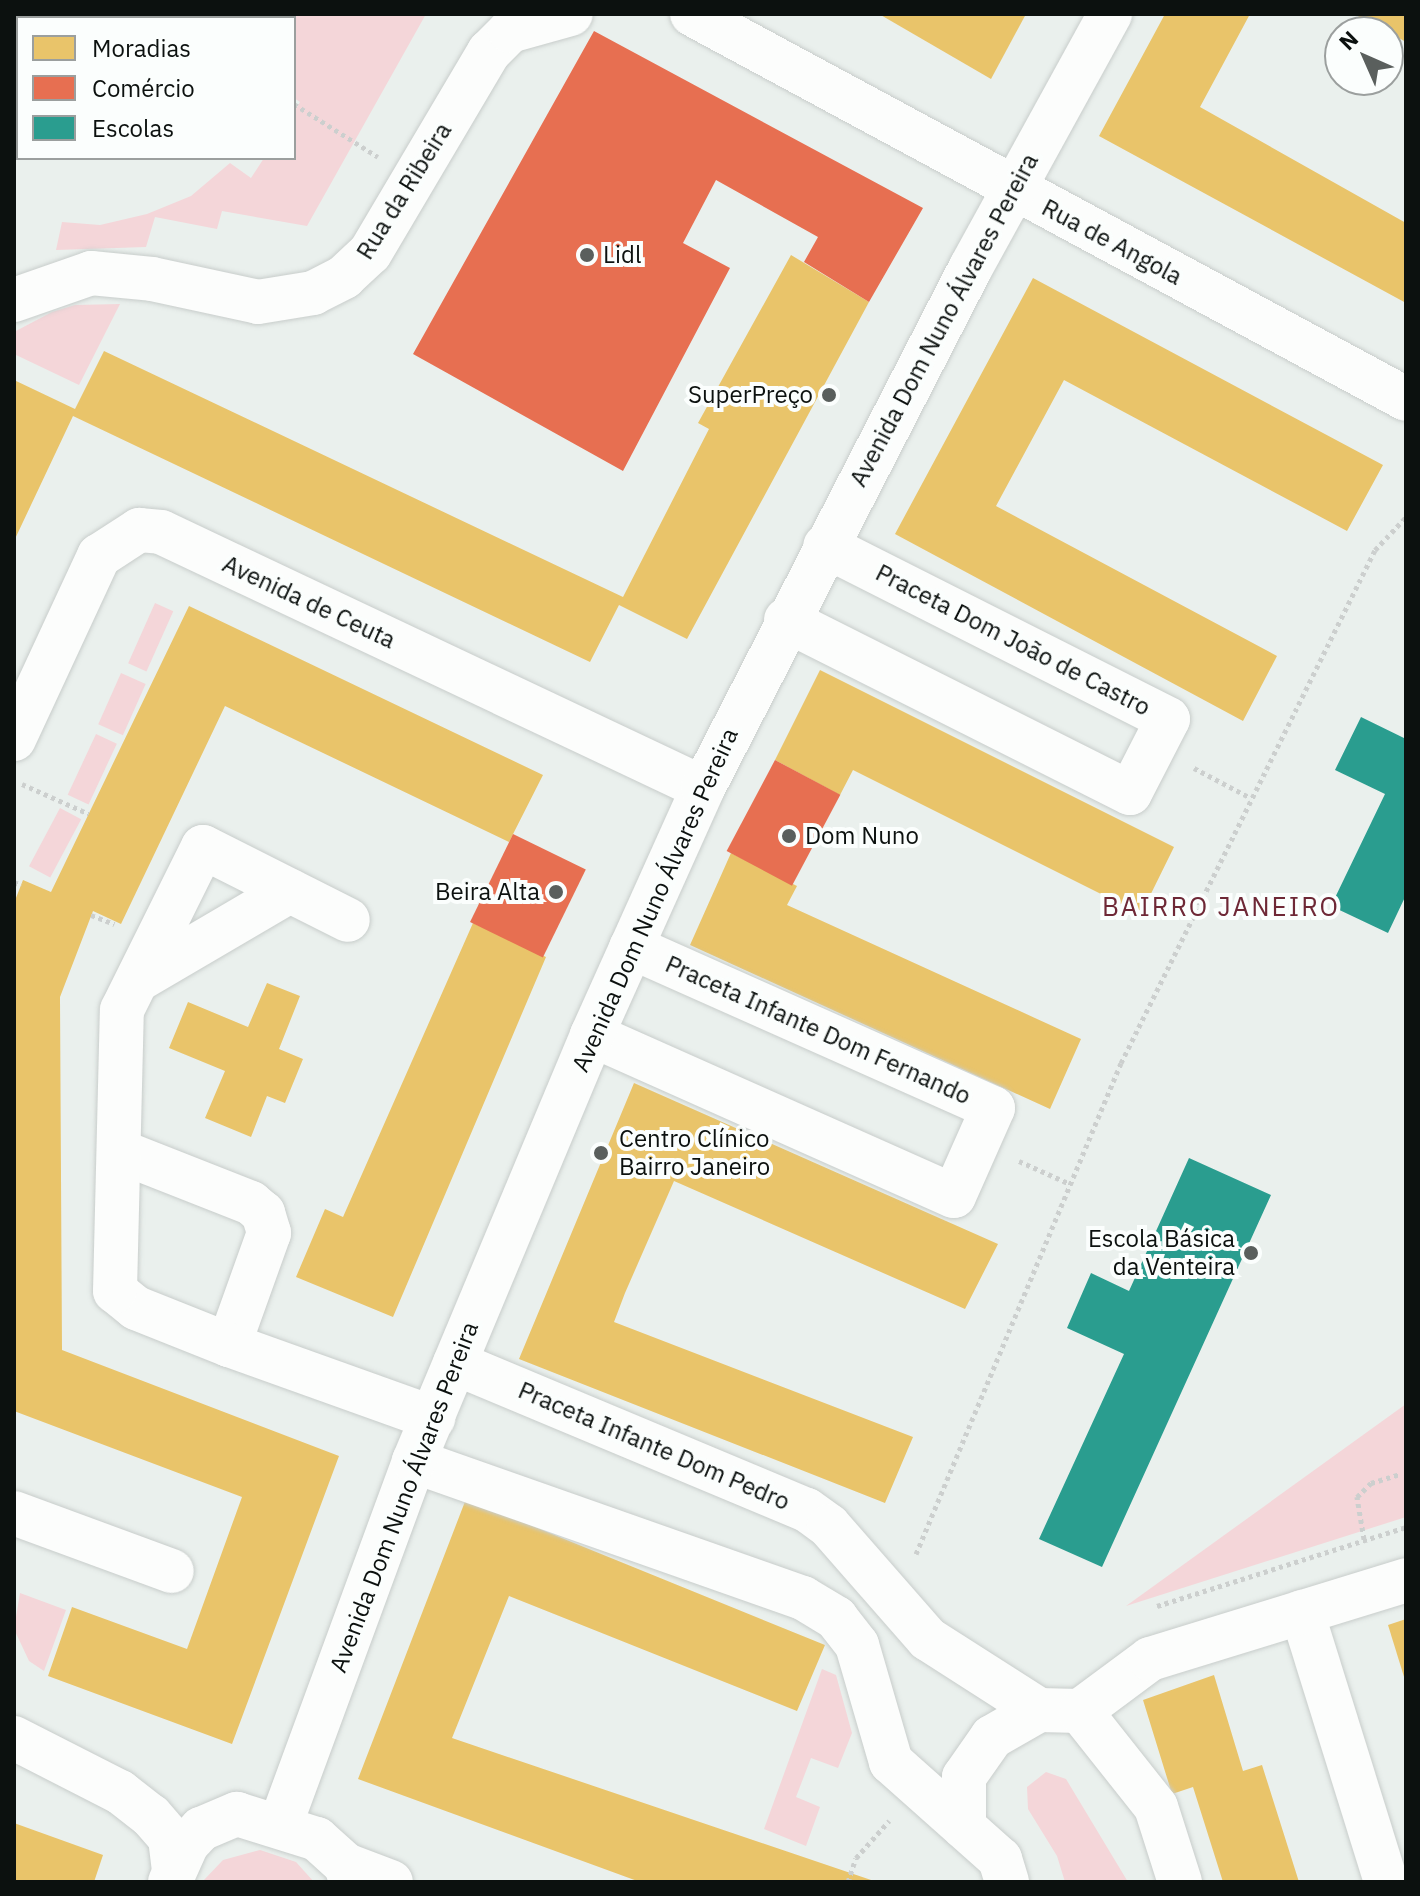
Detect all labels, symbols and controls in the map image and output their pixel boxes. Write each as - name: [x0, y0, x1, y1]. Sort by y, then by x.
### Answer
- legend: [16, 16, 296, 160]
- north arrow: [1324, 16, 1404, 96]
- text: N: [1332, 24, 1364, 56]
- text: Moradias: [92, 32, 191, 64]
- text: Comércio: [92, 72, 195, 104]
- text: Escolas: [92, 112, 174, 144]
- street label: Rua da Ribeira: [350, 117, 458, 265]
- street label: Avenida Dom Nuno Álvares Pereira: [844, 149, 1044, 491]
- street label: Rua de Angola: [1037, 193, 1187, 291]
- place label: Lidl: [603, 241, 641, 269]
- marker: Lidl: [578, 246, 596, 264]
- place label: SuperPreço: [688, 381, 813, 409]
- marker: SuperPreço: [820, 386, 838, 404]
- street label: Avenida de Ceuta: [218, 549, 400, 655]
- street label: Praceta Dom João de Castro: [871, 558, 1155, 722]
- street label: Avenida Dom Nuno Álvares Pereira: [566, 724, 744, 1076]
- place label: Dom Nuno: [805, 822, 919, 850]
- marker: Dom Nuno: [780, 827, 798, 845]
- place label: Beira Alta: [435, 878, 540, 906]
- marker: Beira Alta: [547, 883, 565, 901]
- district label: BAIRRO JANEIRO: [1102, 891, 1340, 923]
- street label: Praceta Infante Dom Fernando: [661, 950, 975, 1110]
- place label: Centro Clínico Bairro Janeiro: [619, 1125, 770, 1181]
- marker: Centro Clínico Bairro Janeiro: [590, 1142, 612, 1164]
- place label: Escola Básica da Venteira: [1088, 1225, 1235, 1281]
- marker: Escola Básica da Venteira: [1242, 1244, 1260, 1262]
- street label: Avenida Dom Nuno Álvares Pereira: [324, 1318, 484, 1676]
- street label: Praceta Infante Dom Pedro: [514, 1376, 794, 1516]

